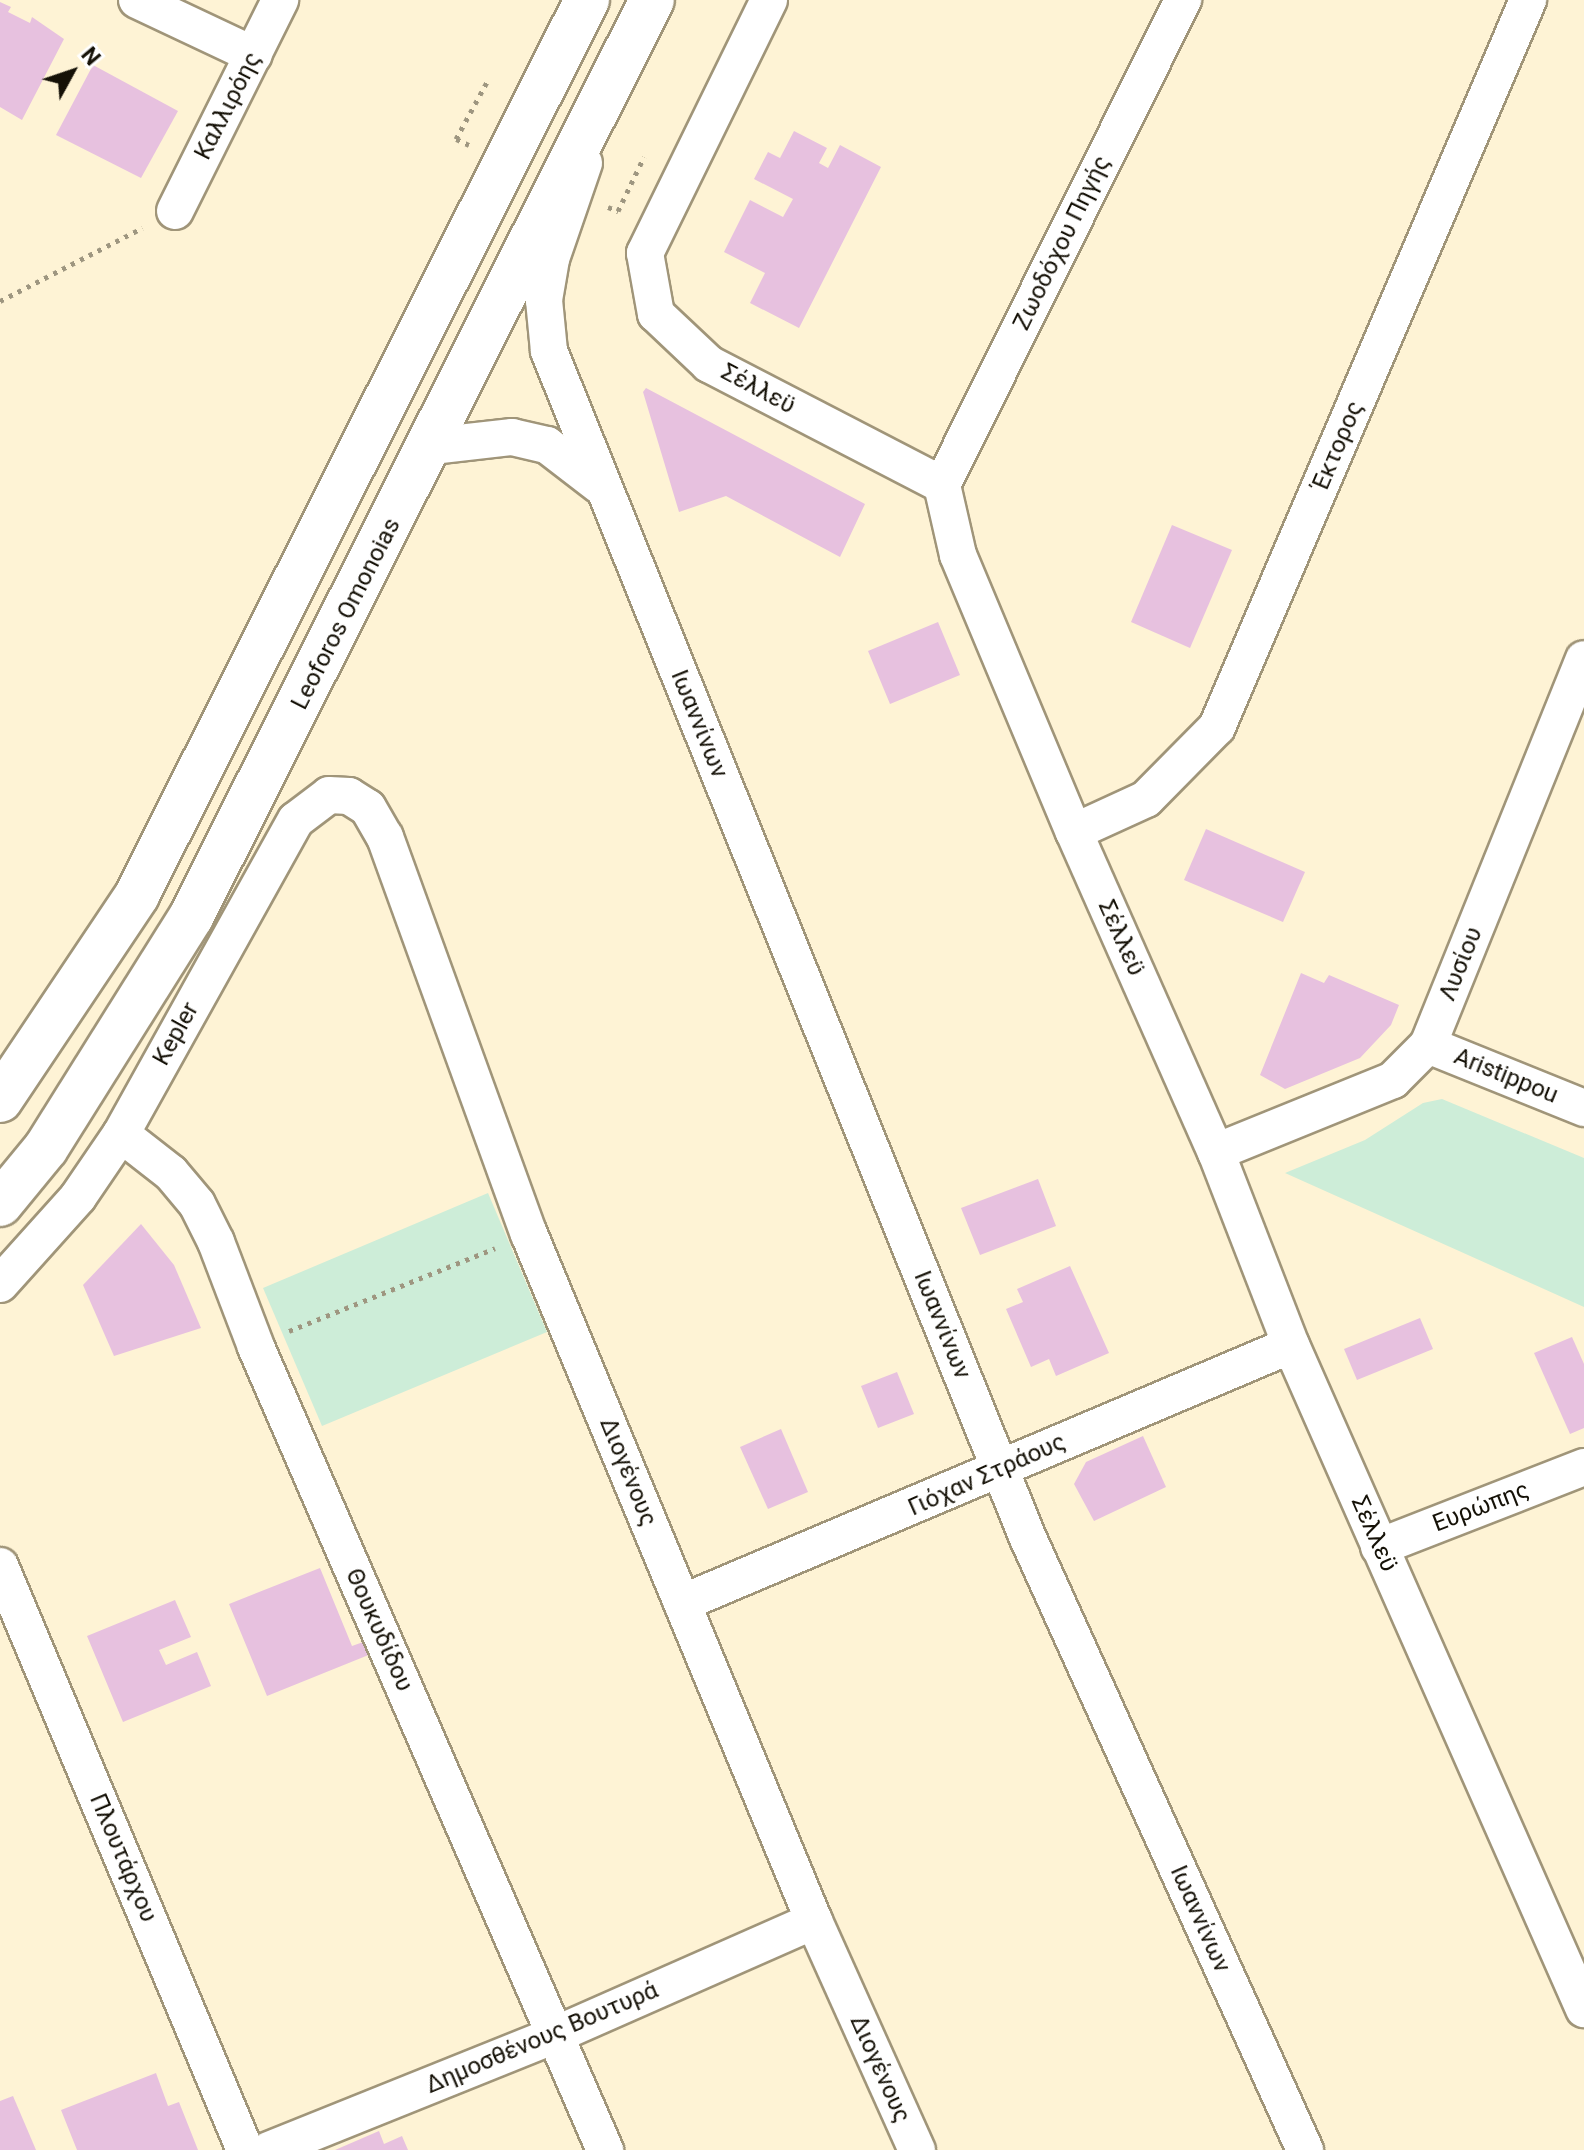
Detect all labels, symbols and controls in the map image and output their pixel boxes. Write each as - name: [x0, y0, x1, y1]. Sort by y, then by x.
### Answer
- north arrow: [32, 32, 112, 112]
- text: N: [76, 42, 105, 70]
- street label: Καλλιρόης: [189, 47, 267, 165]
- street label: Ζωοδόχου Πηγής: [1007, 151, 1117, 335]
- street label: Σέλλεϋ: [716, 358, 800, 420]
- street label: Έκτορος: [1306, 397, 1370, 495]
- street label: Leoforos Omonoias: [285, 514, 407, 714]
- street label: Ιωαννίνων: [664, 666, 734, 782]
- street label: Σέλλεϋ: [1092, 896, 1150, 980]
- street label: Λυσίου: [1433, 923, 1489, 1005]
- street label: Kepler: [147, 997, 205, 1071]
- street label: Aristippou: [1450, 1042, 1562, 1110]
- street label: Ιωαννίνων: [907, 1267, 977, 1383]
- street label: Διογένους: [593, 1414, 663, 1530]
- street label: Γιόχαν Στράους: [904, 1427, 1070, 1523]
- street label: Ευρώπης: [1429, 1476, 1533, 1538]
- street label: Σέλλεϋ: [1345, 1492, 1403, 1576]
- street label: Θουκυδίδου: [339, 1564, 419, 1696]
- street label: Πλουτάρχου: [83, 1789, 163, 1927]
- street label: Ιωαννίνων: [1164, 1861, 1236, 1977]
- street label: Δημοσθένους Βουτυρά: [421, 1976, 663, 2100]
- street label: Διογένους: [844, 2011, 916, 2127]

